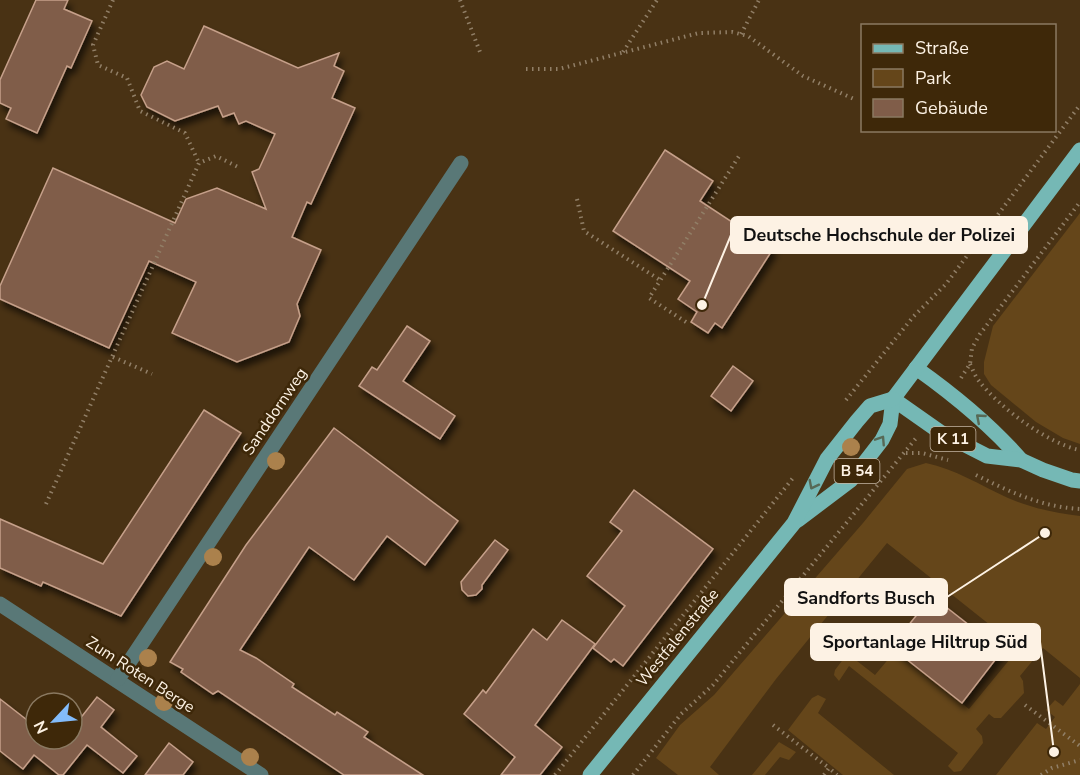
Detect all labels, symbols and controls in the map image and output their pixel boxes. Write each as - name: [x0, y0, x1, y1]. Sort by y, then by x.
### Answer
- legend: [861, 24, 1056, 132]
- text: Straße: [915, 36, 969, 60]
- text: Park: [915, 66, 952, 90]
- text: Gebäude: [915, 96, 988, 120]
- callout: Deutsche Hochschule der Polizei: [731, 217, 1027, 253]
- text: Deutsche Hochschule der Polizei: [743, 223, 1015, 247]
- street label: Sanddornweg: [237, 364, 312, 460]
- one-way arrow: [976, 414, 987, 425]
- road number: K 11: [930, 427, 976, 451]
- one-way arrow: [873, 436, 884, 447]
- road number: B 54: [834, 459, 880, 483]
- one-way arrow: [809, 478, 821, 489]
- callout: Sandforts Busch: [785, 579, 947, 615]
- street label: Westfalenstraße: [631, 584, 724, 691]
- text: Sandforts Busch: [797, 586, 935, 610]
- callout: Sportanlage Hiltrup Süd: [811, 624, 1040, 660]
- text: Sportanlage Hiltrup Süd: [822, 630, 1028, 654]
- street label: Zum Roten Berge: [82, 631, 199, 718]
- north arrow: [24, 691, 84, 751]
- text: N: [29, 717, 54, 737]

